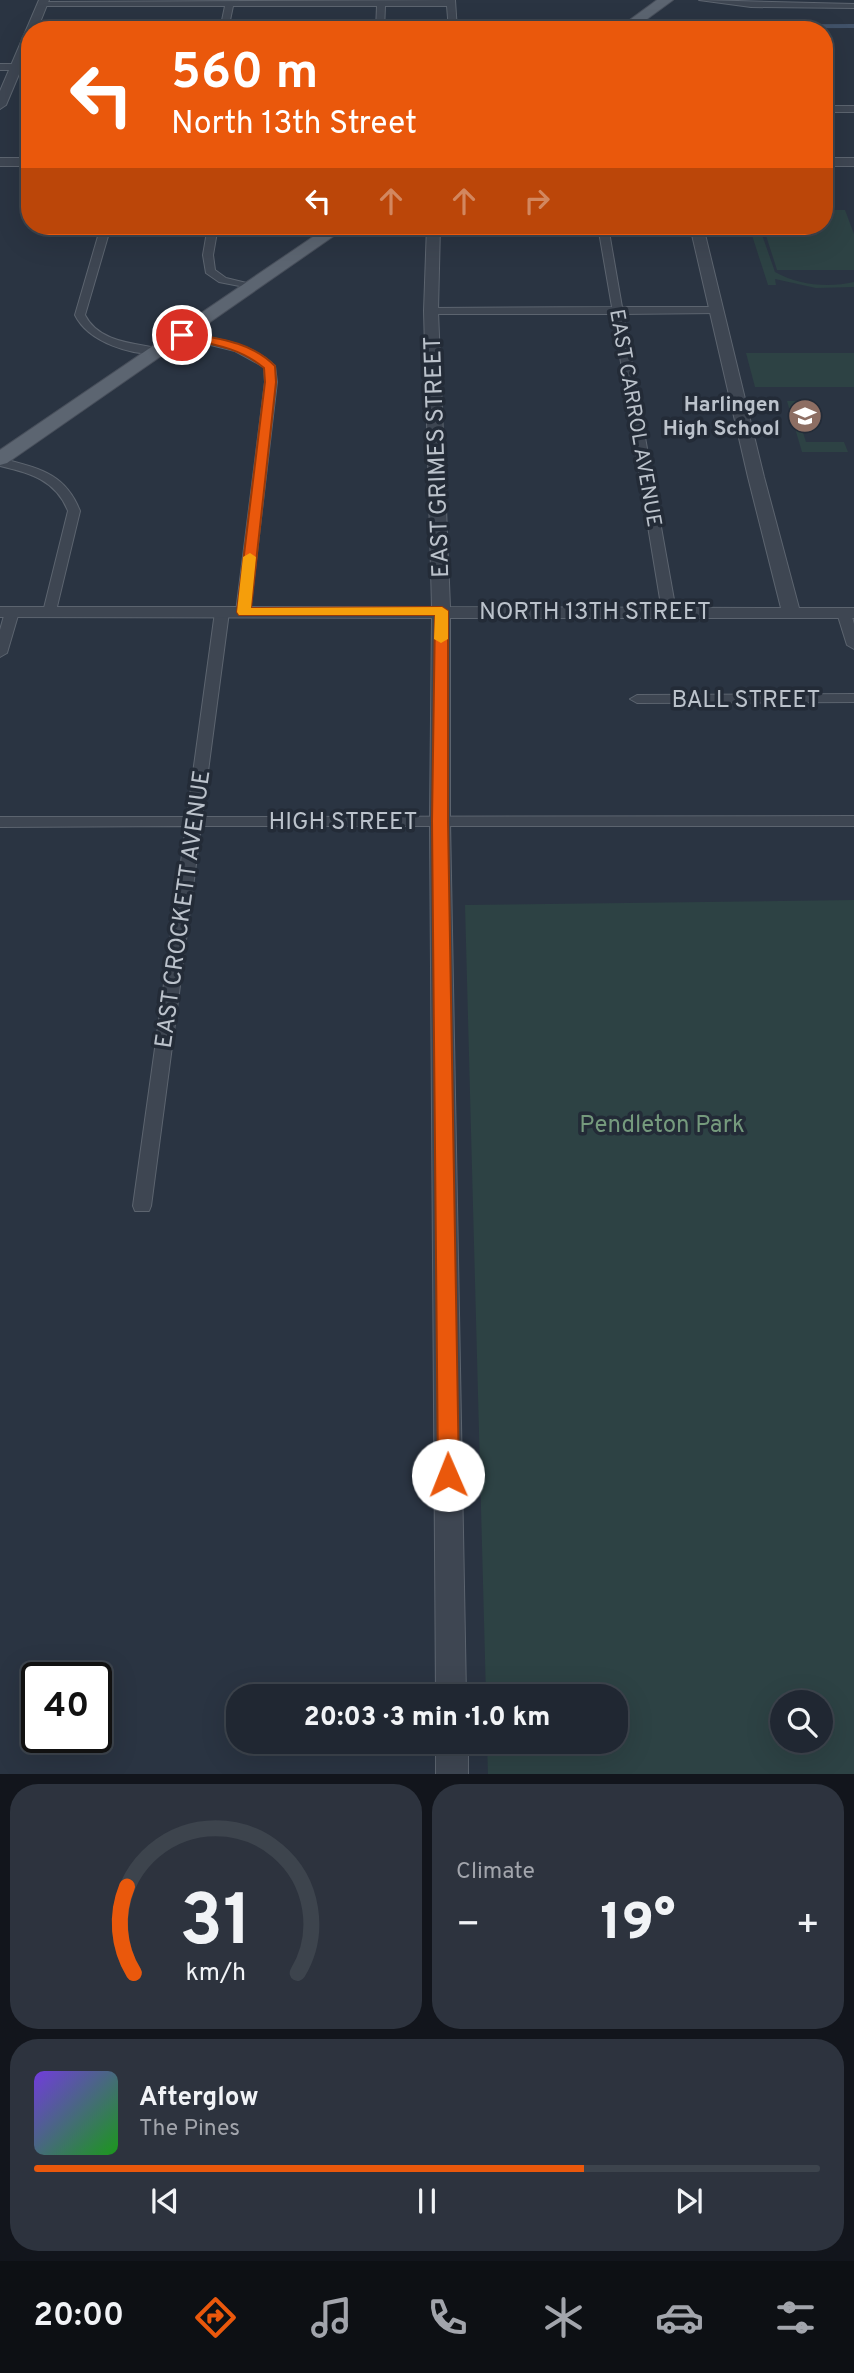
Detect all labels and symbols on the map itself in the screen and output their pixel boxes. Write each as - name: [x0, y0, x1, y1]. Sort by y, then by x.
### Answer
- pin: [152, 305, 212, 365]
- street label: EAST CARROL AVENUE: [602, 307, 667, 529]
- street label: EAST GRIMES STREET: [419, 336, 457, 578]
- place label: Harlingen High School: [663, 392, 780, 443]
- school or university icon: Harlingen High School: [786, 397, 824, 435]
- street label: NORTH 13TH STREET: [479, 598, 711, 628]
- street label: BALL STREET: [671, 686, 821, 716]
- street label: EAST CROCKETT AVENUE: [150, 768, 218, 1050]
- street label: HIGH STREET: [269, 808, 417, 838]
- park label: Pendleton Park: [579, 1111, 745, 1141]
- position arrow: [411, 1438, 485, 1512]
- speed limit sign: 40: [21, 1662, 112, 1753]

